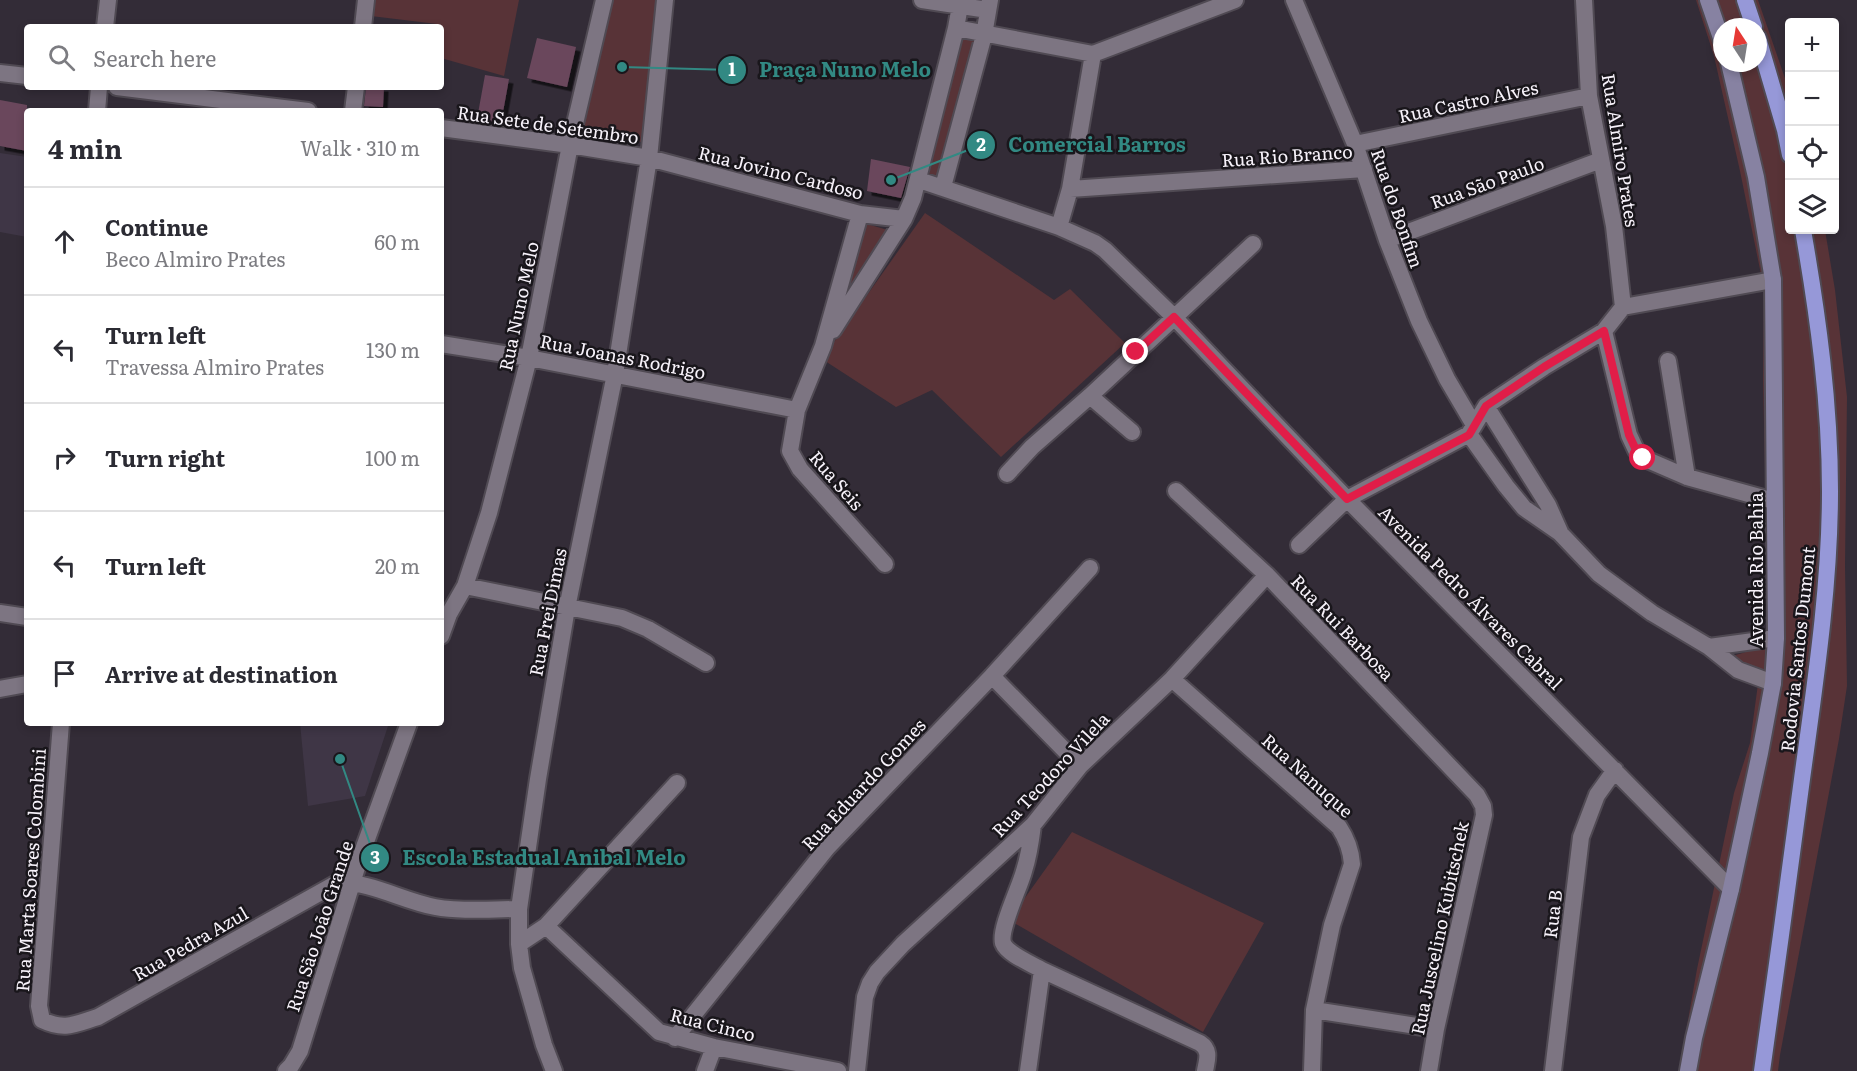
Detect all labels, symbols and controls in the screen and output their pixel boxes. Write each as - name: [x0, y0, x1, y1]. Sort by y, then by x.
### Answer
- north arrow: [1713, 18, 1767, 72]
- map controls: [1785, 18, 1839, 234]
- button: +: [1785, 18, 1839, 72]
- search box: [24, 24, 444, 90]
- icon: search: [45, 41, 78, 74]
- text: Search here: [93, 41, 216, 74]
- callout: Praça Nuno Melo: [717, 51, 943, 89]
- text: Praça Nuno Melo: [759, 53, 931, 83]
- text: 1: [728, 55, 736, 82]
- street label: Rua Almiro Prates: [1596, 71, 1646, 229]
- button: −: [1785, 72, 1839, 126]
- street label: Rua Castro Alves: [1396, 73, 1540, 129]
- street label: Rua Sete de Setembro: [455, 98, 641, 150]
- callout: Comercial Barros: [966, 126, 1198, 164]
- button: locate: [1785, 126, 1839, 180]
- text: 4 min: [48, 128, 122, 167]
- text: Comercial Barros: [1008, 128, 1186, 158]
- text: 2: [976, 130, 986, 157]
- text: Walk · 310 m: [300, 132, 420, 162]
- street label: Rua Rio Branco: [1221, 137, 1353, 173]
- street label: Rua Jovino Cardoso: [696, 138, 866, 206]
- street label: Rua do Bonfim: [1365, 145, 1431, 271]
- street label: Rua São Paulo: [1426, 149, 1548, 215]
- button: layers: [1785, 180, 1839, 234]
- text: Continue: [105, 210, 208, 243]
- icon: ahead: [48, 225, 81, 258]
- text: 60 m: [374, 226, 420, 256]
- street label: Rua Nuno Melo: [491, 239, 545, 373]
- text: Beco Almiro Prates: [105, 243, 285, 273]
- text: Turn left: [105, 318, 206, 351]
- street label: Rua Joanas Rodrigo: [538, 327, 708, 385]
- icon: left: [48, 333, 81, 366]
- text: 130 m: [366, 334, 420, 364]
- route end: [1122, 338, 1148, 364]
- text: Travessa Almiro Prates: [105, 351, 324, 381]
- icon: right: [48, 441, 81, 474]
- text: Turn right: [105, 441, 225, 474]
- text: 100 m: [365, 442, 420, 472]
- street label: Rua Seis: [803, 444, 871, 516]
- route start: [1629, 444, 1655, 470]
- street label: Avenida Rio Bahia: [1742, 492, 1769, 648]
- street label: Avenida Pedro Álvares Cabral: [1373, 499, 1569, 695]
- street label: Rodovia Santos Dumont: [1773, 544, 1821, 753]
- street label: Rua Frei Dimas: [521, 546, 573, 678]
- icon: left: [48, 549, 81, 582]
- text: Turn left: [105, 549, 206, 582]
- text: 20 m: [375, 550, 420, 580]
- street label: Rua Rui Barbosa: [1285, 568, 1401, 687]
- icon: arrive: [48, 657, 81, 690]
- text: Arrive at destination: [105, 657, 338, 690]
- street label: Rua Teodoro Vilela: [985, 705, 1115, 843]
- street label: Rua Eduardo Gomes: [795, 712, 931, 856]
- street label: Rua Nanuque: [1256, 727, 1360, 823]
- street label: Rua Marta Soares Colombini: [8, 747, 52, 993]
- street label: Rua Juscelino Kubitschek: [1403, 818, 1475, 1037]
- street label: Rua São João Grande: [279, 837, 359, 1015]
- callout: Escola Estadual Anibal Melo: [360, 839, 698, 877]
- text: Escola Estadual Anibal Melo: [402, 841, 686, 871]
- text: 3: [370, 843, 380, 870]
- street label: Rua B: [1536, 888, 1568, 940]
- street label: Rua Pedra Azul: [127, 899, 253, 987]
- street label: Rua Cinco: [668, 1000, 758, 1048]

